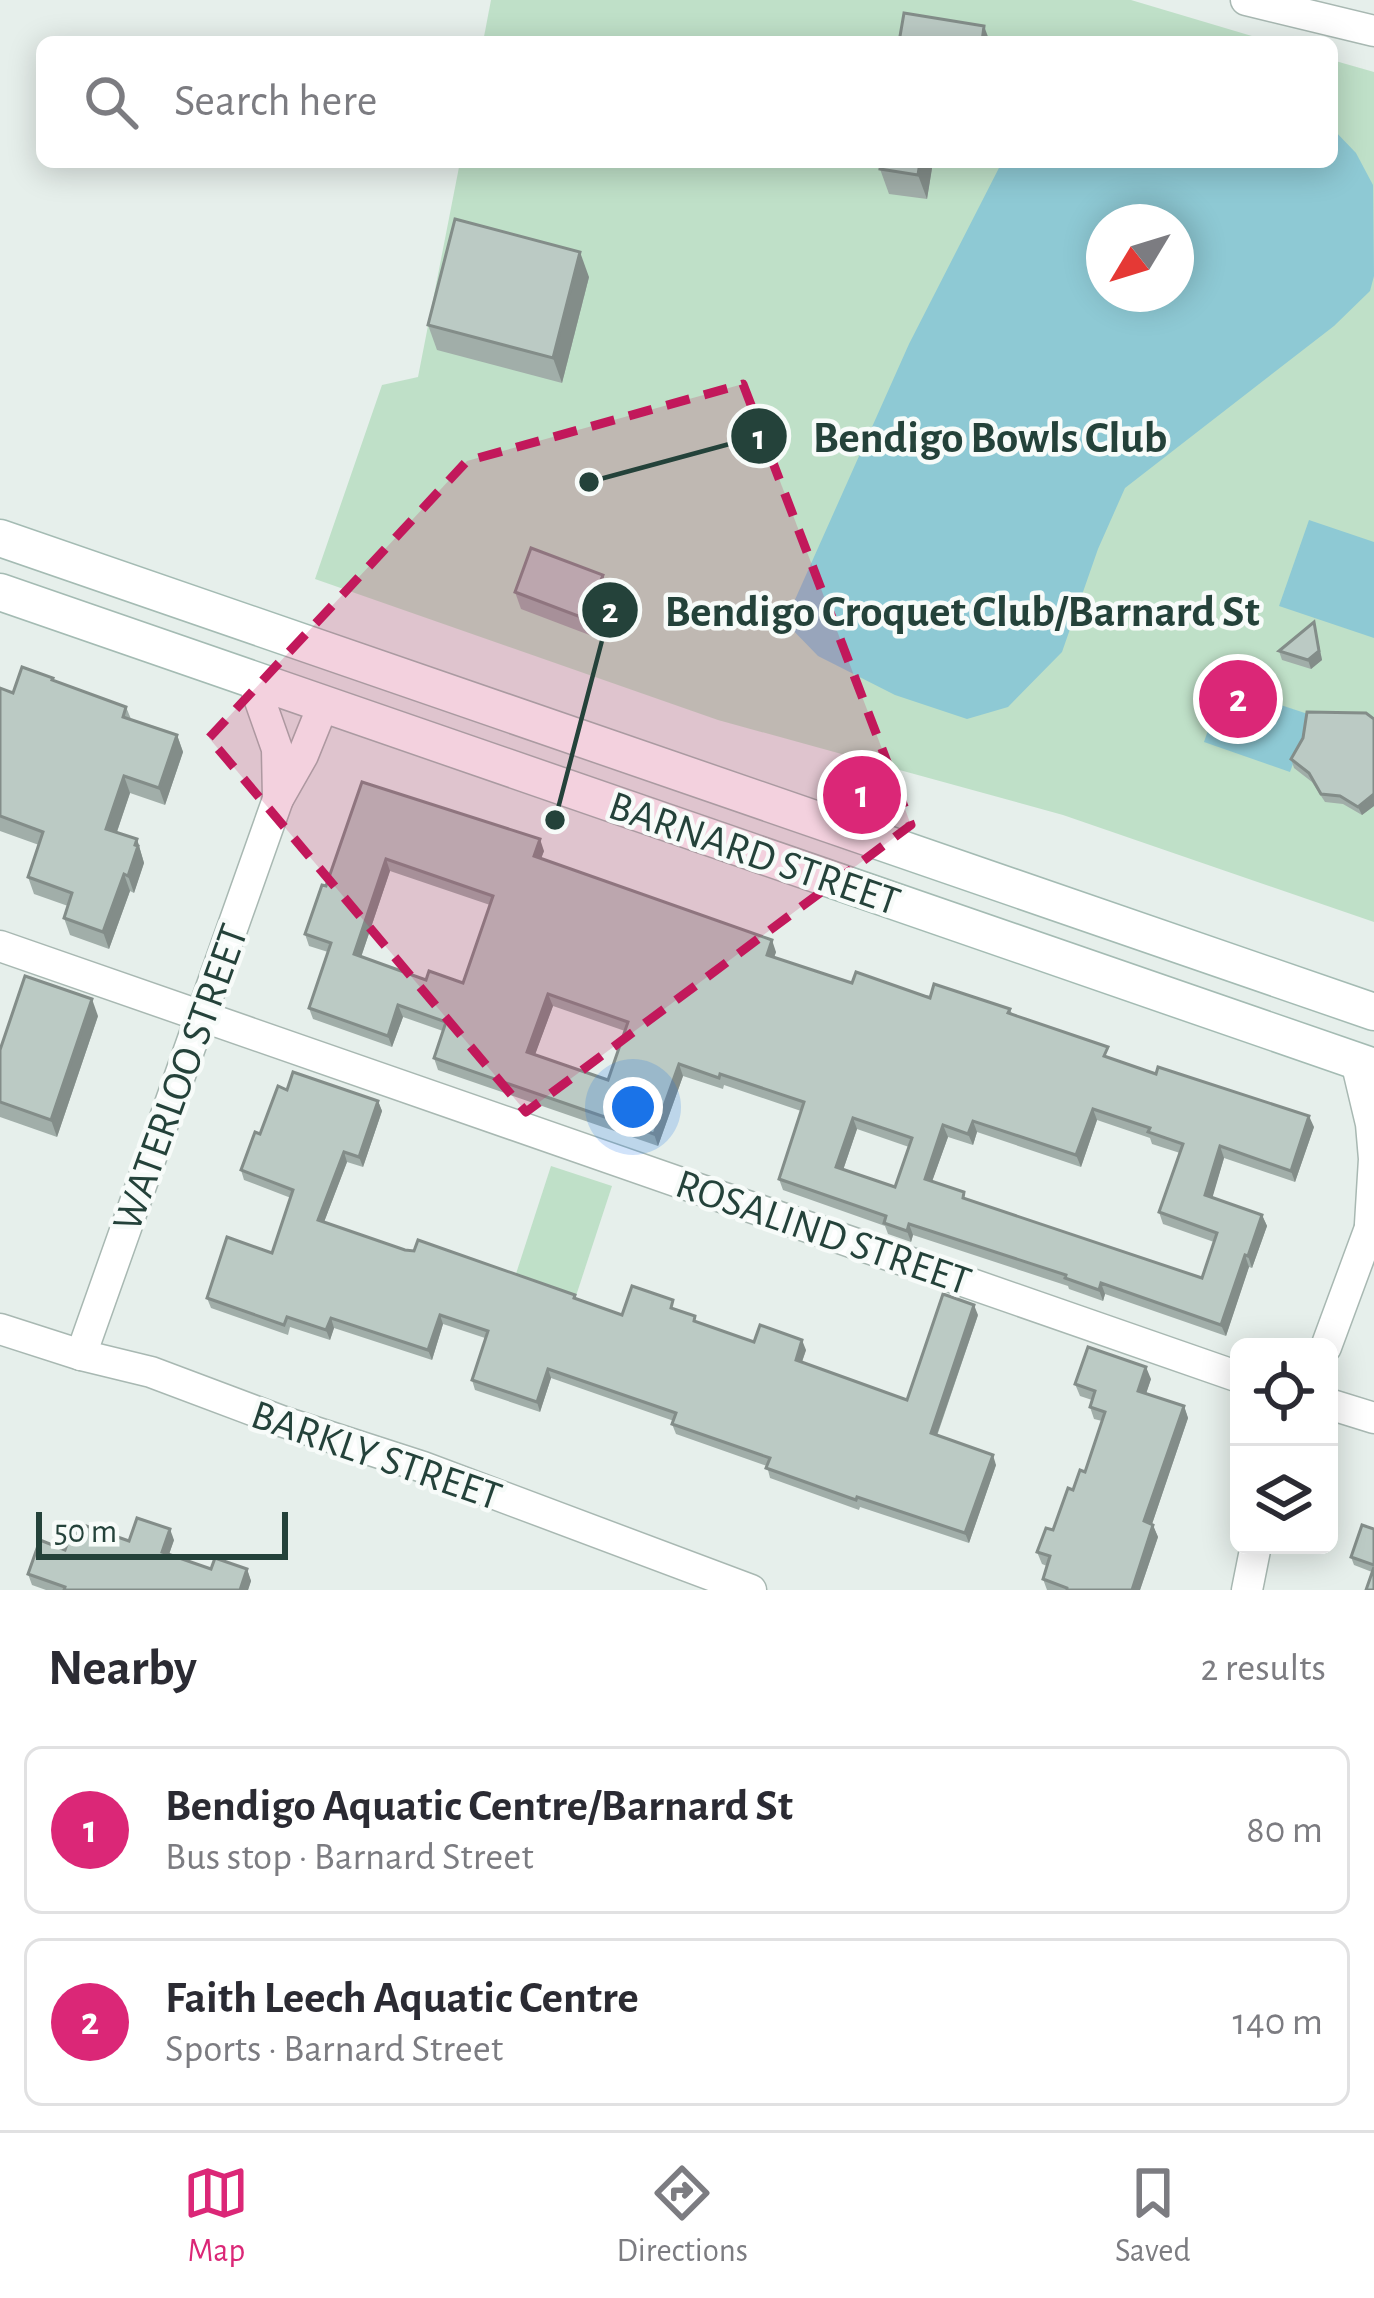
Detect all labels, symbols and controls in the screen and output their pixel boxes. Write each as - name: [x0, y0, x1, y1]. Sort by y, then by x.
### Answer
- search box: [36, 36, 1338, 168]
- icon: search: [78, 69, 144, 135]
- text: Search here: [174, 79, 377, 124]
- north arrow: [1086, 204, 1194, 312]
- callout: Bendigo Bowls Club: [729, 395, 1191, 476]
- text: Bendigo Bowls Club: [813, 416, 1167, 461]
- text: 1: [753, 420, 765, 456]
- callout: Bendigo Croquet Club/Barnard St: [580, 569, 1283, 650]
- text: Bendigo Croquet Club/Barnard St: [664, 590, 1260, 635]
- text: 2: [602, 593, 619, 629]
- pin: 2: [1199, 654, 1277, 744]
- pin: 1: [823, 750, 901, 840]
- street label: BARNARD STREET: [604, 784, 905, 923]
- street label: WATERLOO STREET: [106, 919, 256, 1237]
- your location: [603, 1077, 663, 1137]
- street label: ROSALIND STREET: [670, 1163, 976, 1303]
- map controls: [1230, 1338, 1338, 1554]
- button: locate: [1230, 1338, 1338, 1446]
- street label: BARKLY STREET: [246, 1393, 507, 1518]
- button: layers: [1230, 1446, 1338, 1554]
- scale bar: [36, 1506, 288, 1559]
- text: 50 m: [54, 1516, 117, 1549]
- text: Nearby: [48, 1643, 197, 1694]
- text: 2 results: [1200, 1649, 1326, 1688]
- text: Bendigo Aquatic Centre/Barnard St: [165, 1784, 793, 1829]
- text: 1: [83, 1811, 97, 1850]
- text: 80 m: [1246, 1811, 1323, 1850]
- text: Bus stop · Barnard Street: [165, 1838, 534, 1877]
- text: Faith Leech Aquatic Centre: [165, 1976, 639, 2021]
- text: 2: [81, 2003, 99, 2042]
- text: 140 m: [1233, 2003, 1323, 2042]
- text: Sports · Barnard Street: [165, 2030, 503, 2069]
- tab: Map: [183, 2160, 249, 2272]
- tab: Directions: [616, 2160, 748, 2272]
- tab: Saved: [1115, 2160, 1190, 2272]

